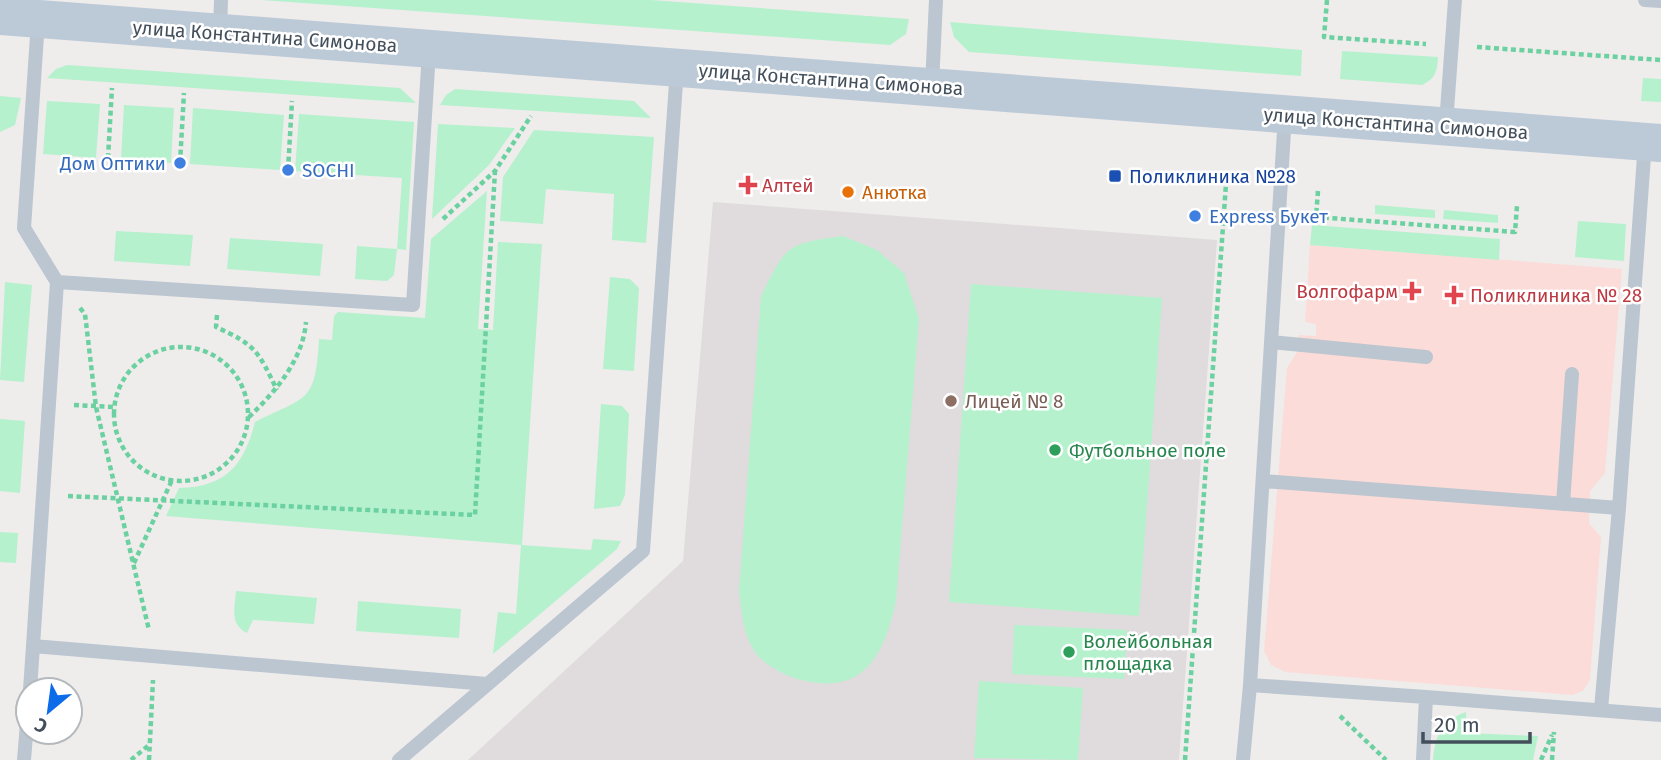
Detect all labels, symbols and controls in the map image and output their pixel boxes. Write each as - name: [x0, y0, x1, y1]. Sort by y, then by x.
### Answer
- street label: улица Константина Симонова: [132, 16, 398, 57]
- street label: улица Константина Симонова: [698, 59, 964, 100]
- street label: улица Константина Симонова: [1263, 103, 1529, 144]
- place label: Дом Оптики: [59, 152, 166, 175]
- marker: Дом Оптики: [172, 155, 188, 171]
- place label: SOCHI: [302, 159, 355, 182]
- marker: SOCHI: [280, 162, 296, 178]
- place label: Поликлиника №28: [1129, 165, 1296, 188]
- marker: Поликлиника №28: [1107, 168, 1123, 184]
- place label: Алтей: [762, 174, 814, 197]
- marker: Алтей: [740, 177, 756, 193]
- place label: Анютка: [862, 181, 927, 204]
- marker: Анютка: [840, 184, 856, 200]
- place label: Express Букет: [1209, 205, 1328, 228]
- marker: Express Букет: [1187, 208, 1203, 224]
- place label: Волгофарм: [1296, 280, 1398, 303]
- marker: Волгофарм: [1404, 283, 1420, 299]
- place label: Поликлиника № 28: [1470, 284, 1642, 307]
- marker: Поликлиника № 28: [1444, 285, 1464, 305]
- place label: Лицей № 8: [965, 390, 1063, 413]
- marker: Лицей № 8: [943, 393, 959, 409]
- place label: Футбольное поле: [1069, 439, 1226, 462]
- marker: Футбольное поле: [1047, 442, 1063, 458]
- place label: Волейбольная площадка: [1083, 630, 1213, 675]
- marker: Волейбольная площадка: [1061, 644, 1077, 660]
- north arrow: [14, 676, 84, 746]
- scale bar: [1423, 700, 1530, 744]
- text: 20 m: [1434, 712, 1480, 738]
- text: С: [31, 713, 51, 738]

